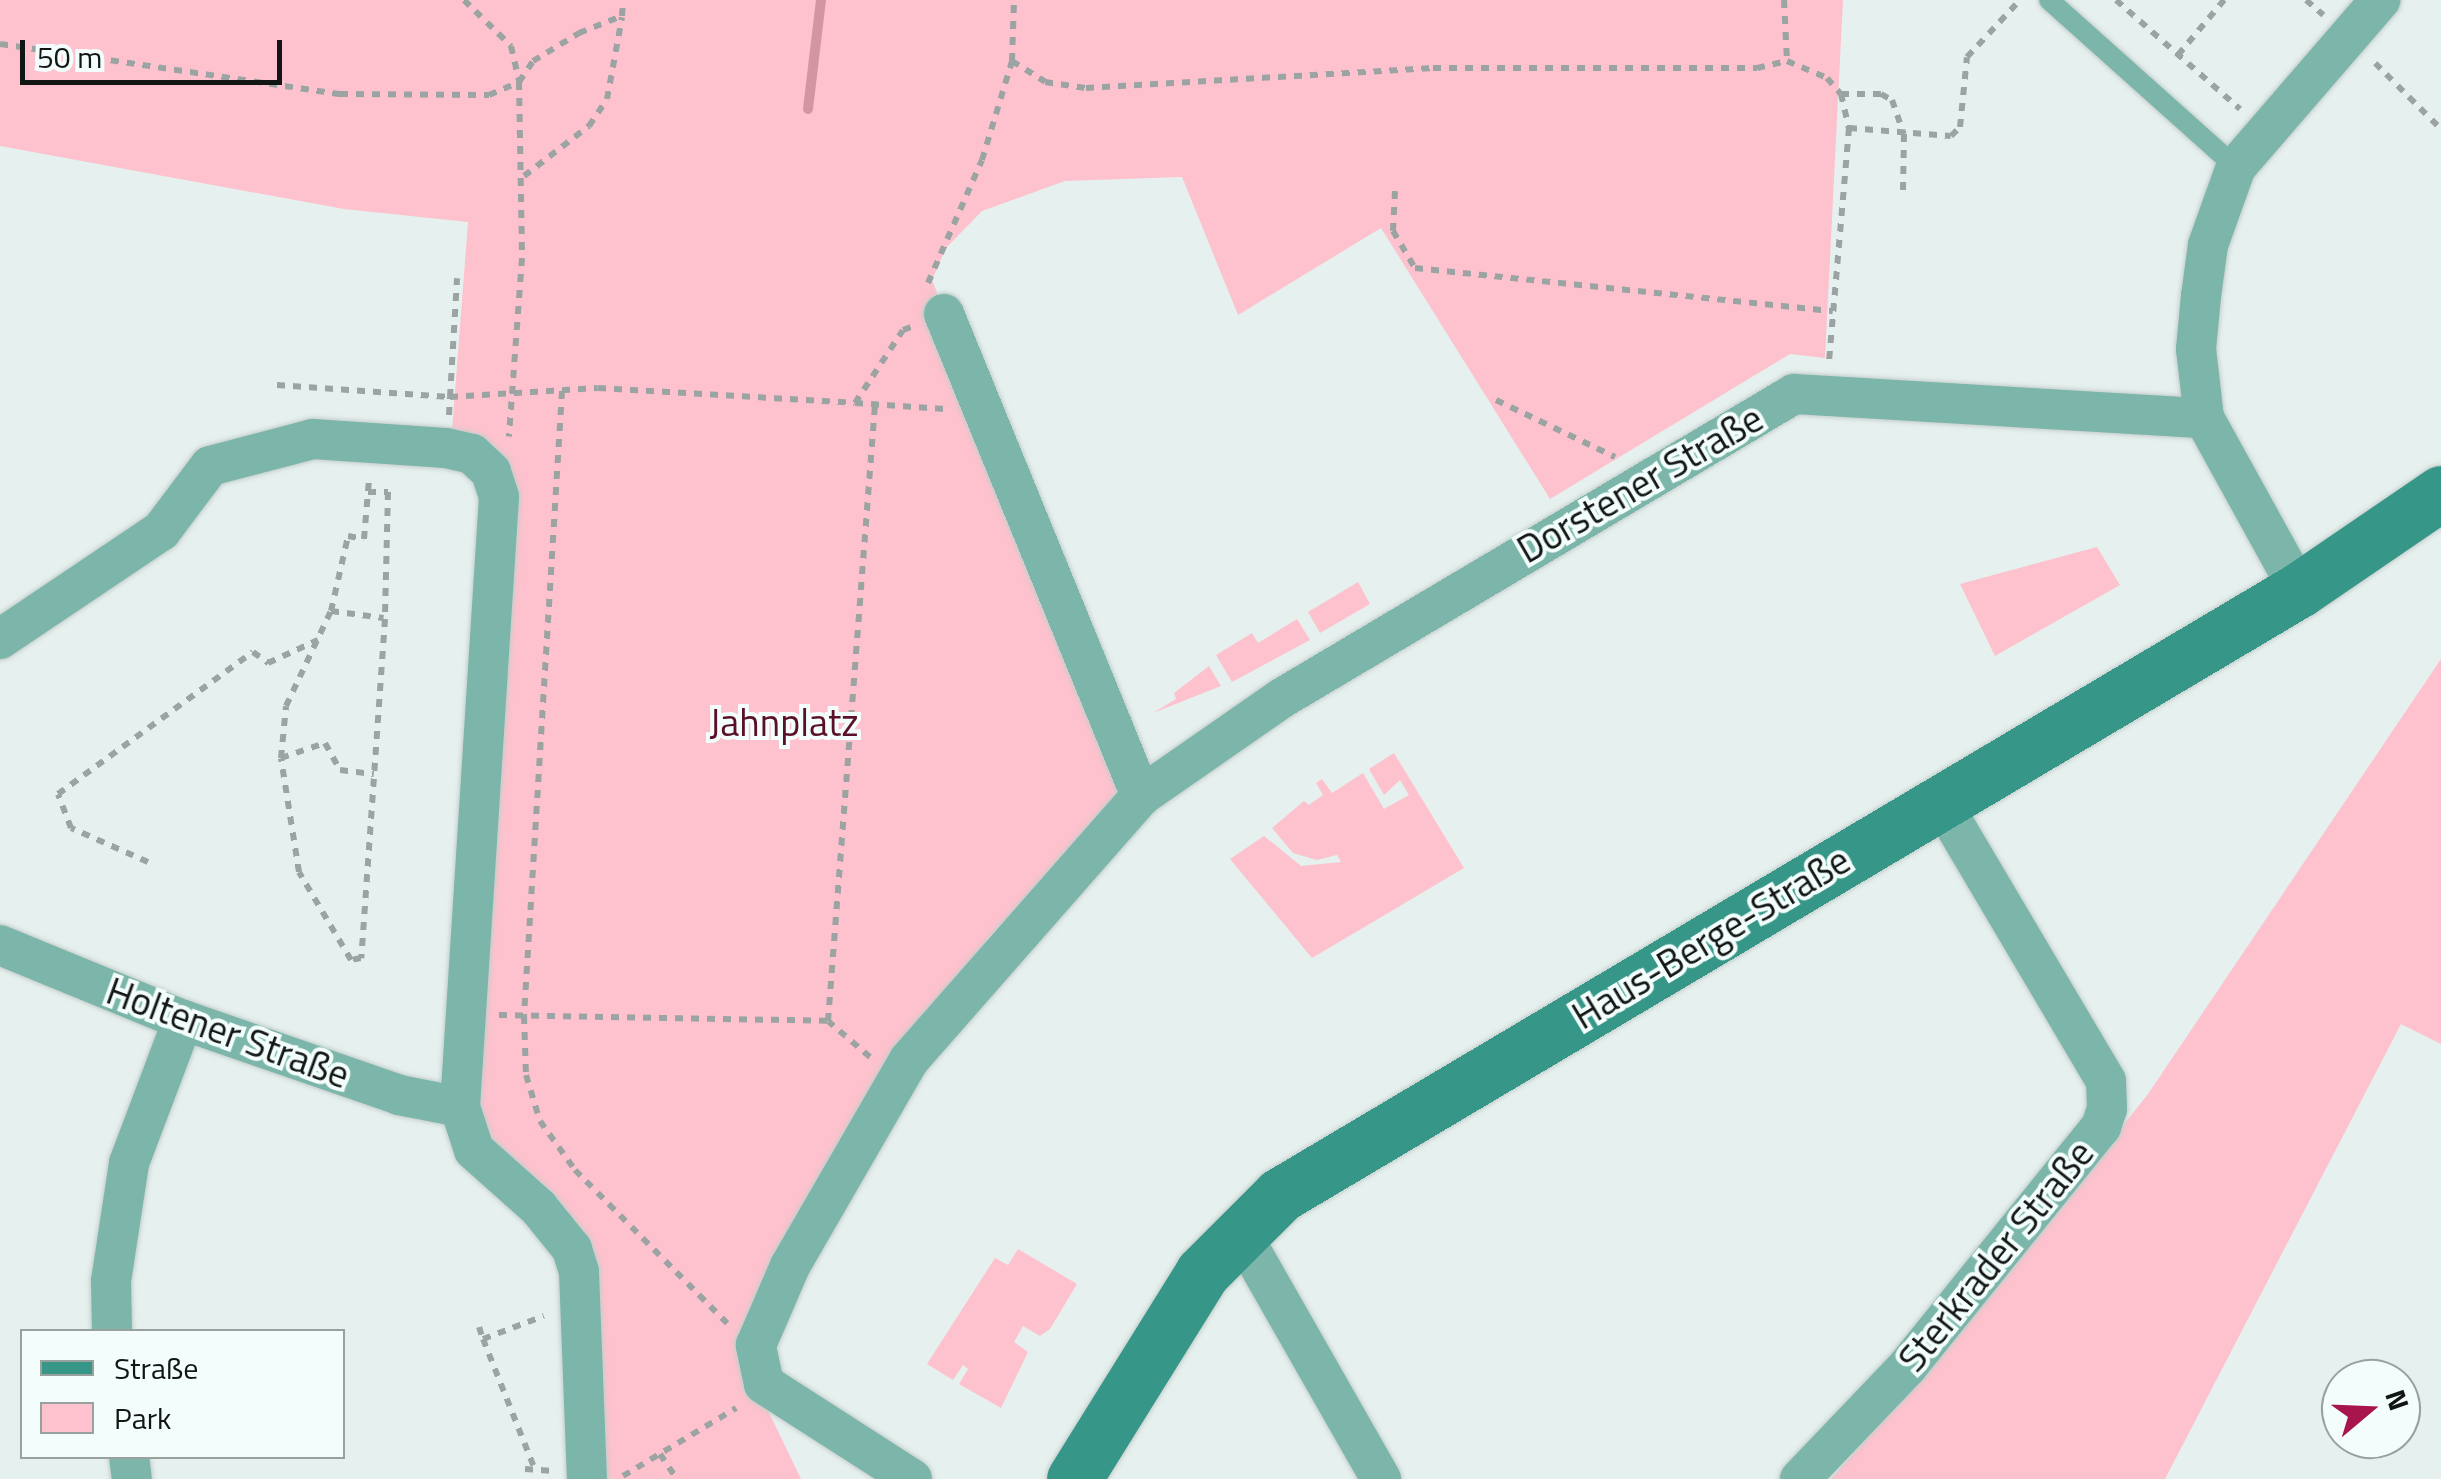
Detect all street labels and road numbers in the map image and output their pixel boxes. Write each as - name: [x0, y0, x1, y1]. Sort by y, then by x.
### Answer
- street label: Dorstener Straße: [1509, 395, 1771, 573]
- street label: Haus-Berge-Straße: [1564, 837, 1858, 1039]
- street label: Holtener Straße: [101, 968, 355, 1098]
- street label: Sterkrader Straße: [1889, 1131, 2103, 1381]

